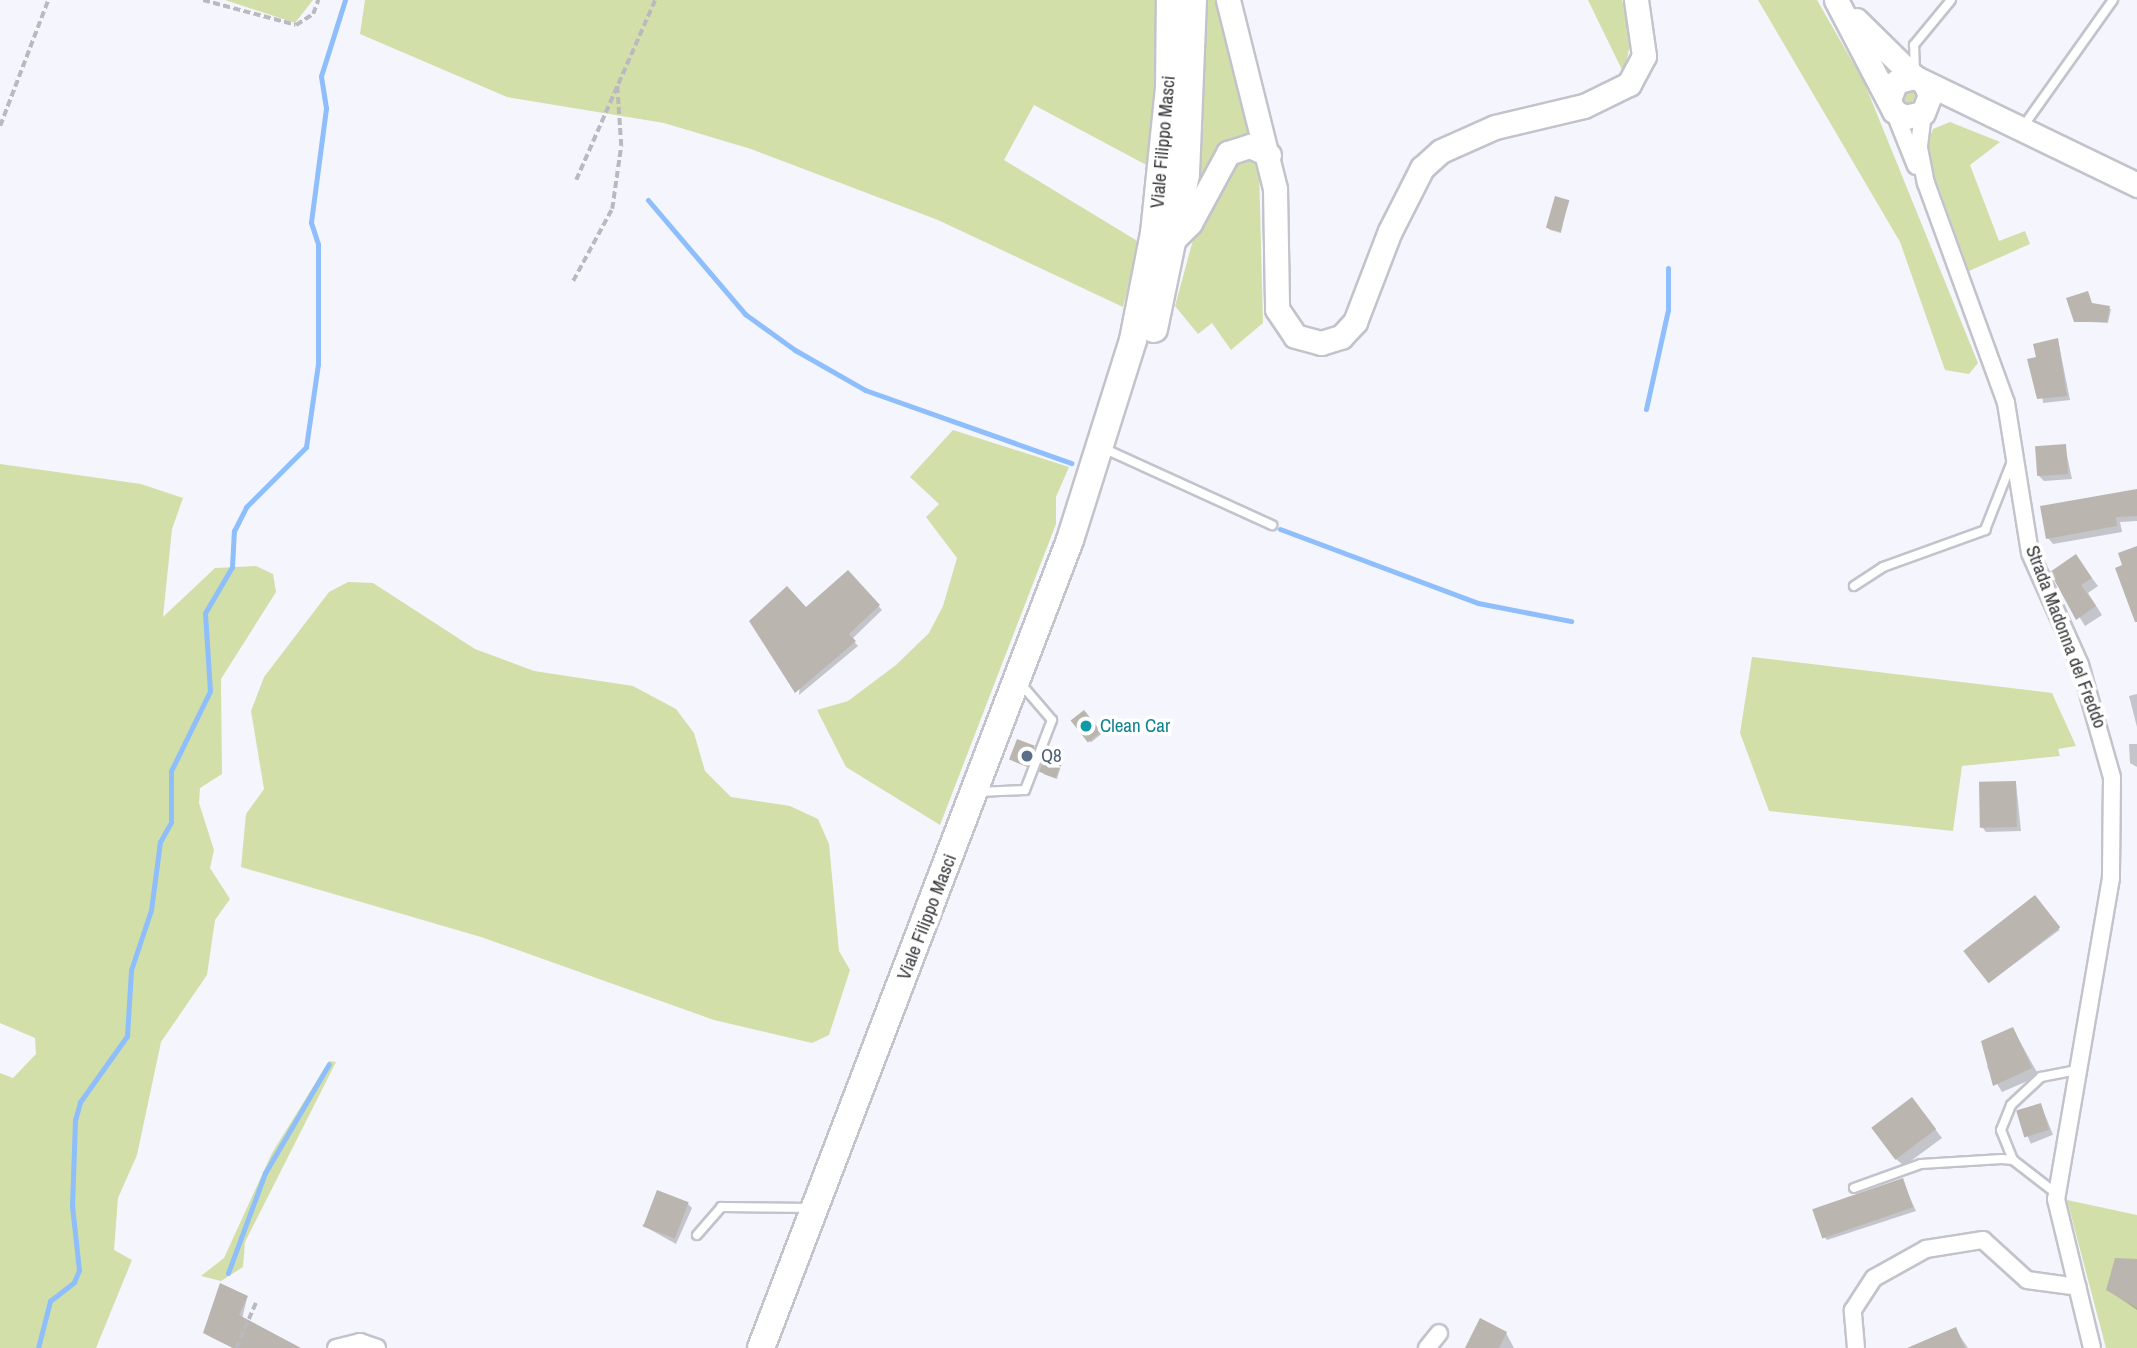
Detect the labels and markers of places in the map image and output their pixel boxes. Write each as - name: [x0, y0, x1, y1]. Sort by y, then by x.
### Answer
- place label: Clean Car: [1100, 715, 1170, 737]
- marker: Clean Car: [1078, 718, 1094, 734]
- place label: Q8: [1041, 745, 1062, 767]
- marker: Q8: [1019, 748, 1035, 764]

